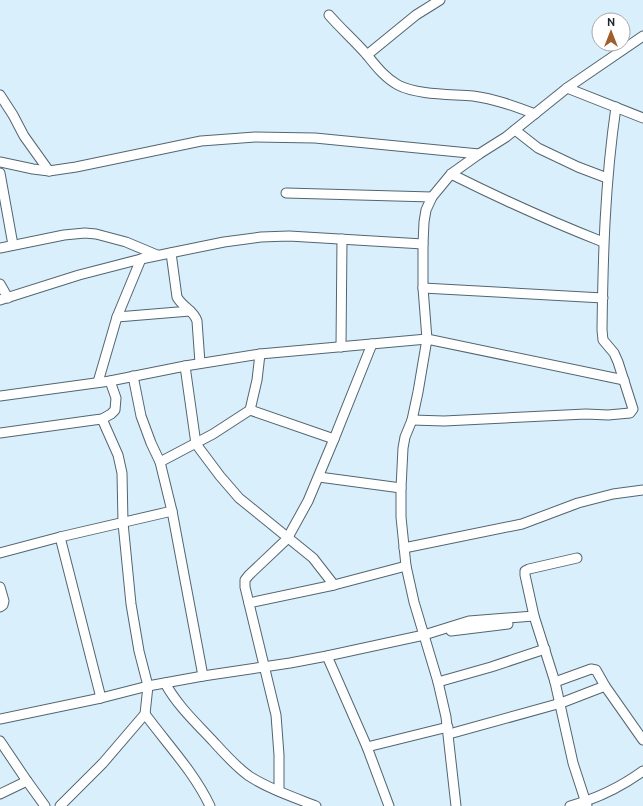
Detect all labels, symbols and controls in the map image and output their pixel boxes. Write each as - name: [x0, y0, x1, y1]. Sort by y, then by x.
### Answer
- north arrow: [591, 12, 631, 52]
- text: N: [607, 16, 615, 28]

